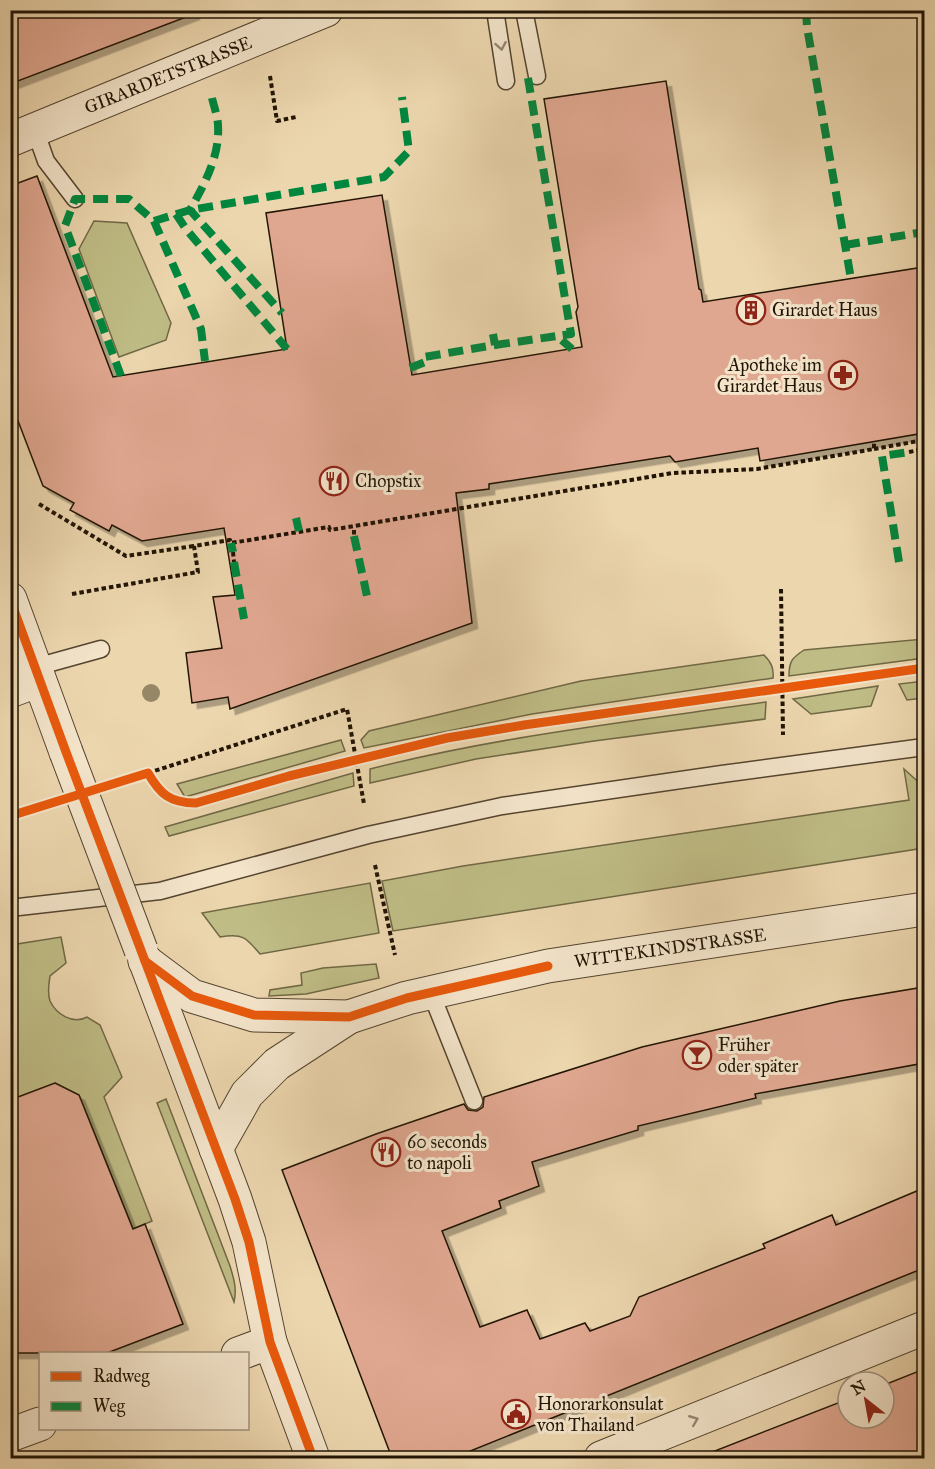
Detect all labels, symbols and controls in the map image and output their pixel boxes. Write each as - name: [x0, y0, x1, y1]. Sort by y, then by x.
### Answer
- street label: GIRARDETSTRASSE: [81, 31, 255, 119]
- one-way arrow: [494, 41, 506, 50]
- building icon: Girardet Haus: [735, 294, 767, 326]
- place label: Girardet Haus: [772, 299, 877, 321]
- place label: Apotheke im Girardet Haus: [717, 354, 822, 397]
- pharmacy icon: Apotheke im Girardet Haus: [827, 359, 859, 391]
- restaurant icon: Chopstix: [318, 465, 350, 497]
- place label: Chopstix: [355, 470, 421, 492]
- street label: WITTEKINDSTRASSE: [573, 924, 768, 972]
- place label: Früher oder später: [718, 1034, 798, 1077]
- bar icon: Früher oder später: [681, 1039, 713, 1071]
- place label: 60 seconds to napoli: [407, 1131, 487, 1174]
- restaurant icon: 60 seconds to napoli: [370, 1136, 402, 1168]
- legend: [39, 1352, 249, 1430]
- text: Radweg: [93, 1365, 150, 1388]
- north arrow: [836, 1370, 896, 1430]
- text: N: [848, 1376, 870, 1399]
- place label: Honorarkonsulat von Thailand: [536, 1393, 664, 1436]
- text: Weg: [93, 1395, 126, 1418]
- public building icon: Honorarkonsulat von Thailand: [500, 1398, 532, 1430]
- one-way arrow: [688, 1415, 699, 1428]

